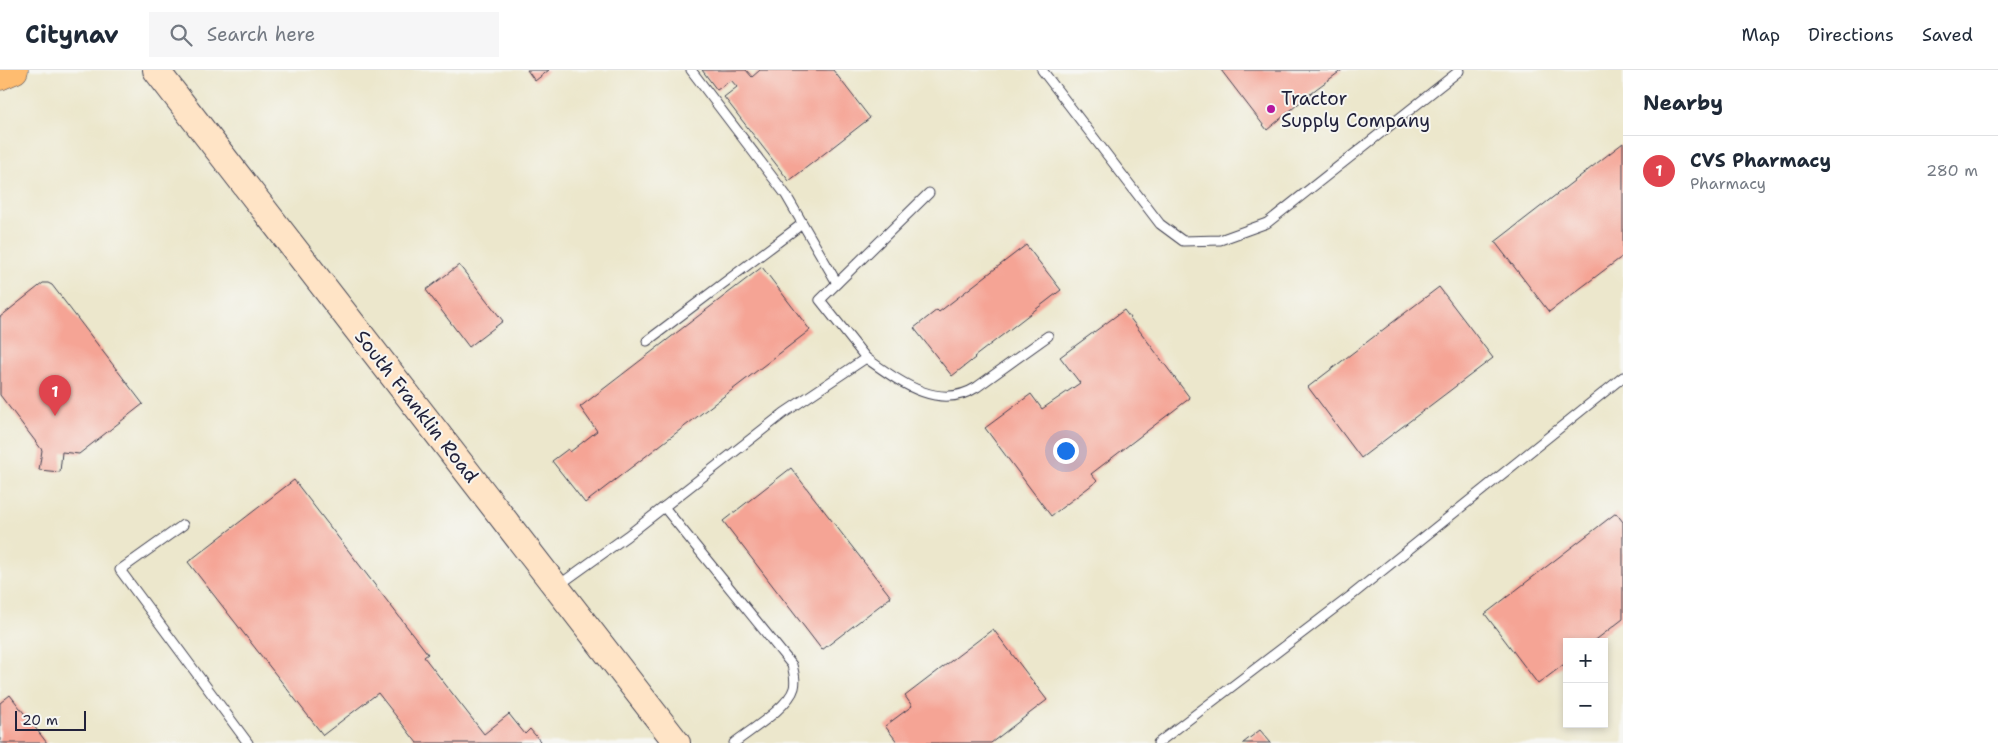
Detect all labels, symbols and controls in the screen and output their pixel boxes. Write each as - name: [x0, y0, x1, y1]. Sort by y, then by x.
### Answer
- search box: [149, 12, 499, 57]
- text: Citynav: [25, 19, 119, 51]
- icon: search: [167, 21, 195, 49]
- text: Search here: [207, 22, 315, 47]
- text: Map: [1742, 23, 1780, 47]
- text: Directions: [1808, 23, 1894, 47]
- text: Saved: [1922, 23, 1973, 47]
- place label: Tractor Supply Company: [1281, 86, 1430, 133]
- text: Nearby: [1643, 89, 1723, 117]
- marker: Tractor Supply Company: [1265, 103, 1277, 115]
- text: CVS Pharmacy: [1690, 148, 1831, 173]
- text: 1: [1655, 160, 1663, 181]
- text: 280 m: [1926, 160, 1978, 181]
- text: Pharmacy: [1690, 173, 1766, 194]
- street label: South Franklin Road: [349, 325, 484, 488]
- pin: 1: [39, 375, 71, 416]
- your location: [1053, 438, 1079, 464]
- map controls: [1563, 638, 1608, 728]
- button: +: [1563, 638, 1608, 683]
- button: −: [1563, 683, 1608, 728]
- scale bar: [15, 708, 86, 731]
- text: 20 m: [22, 711, 58, 729]

